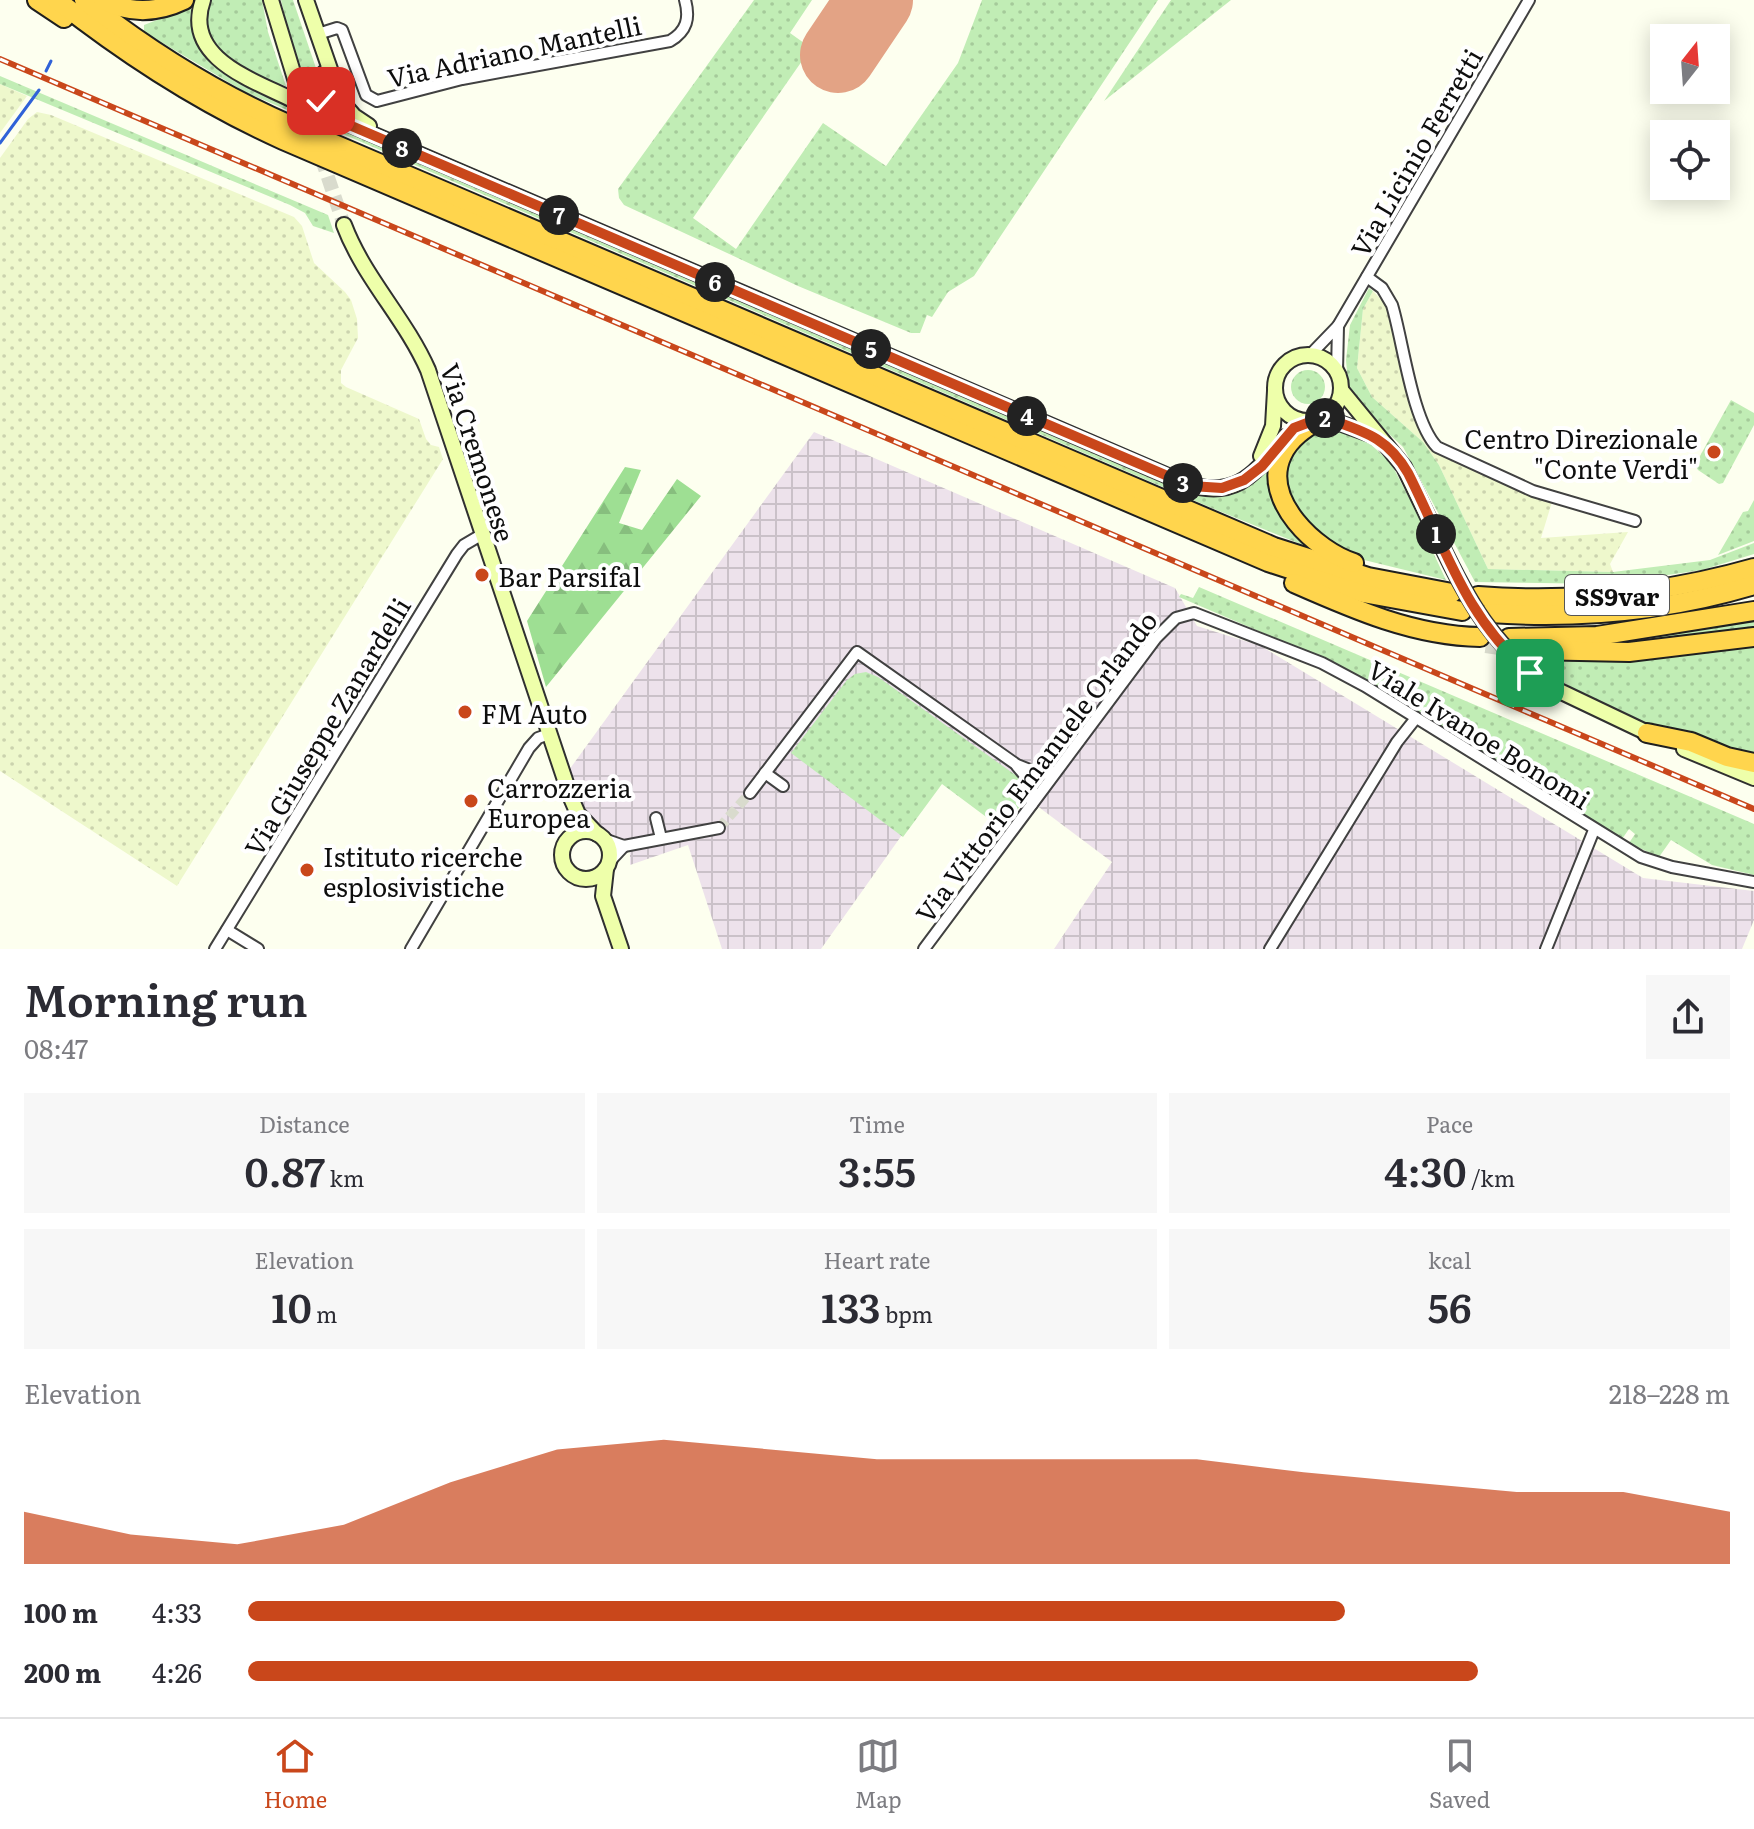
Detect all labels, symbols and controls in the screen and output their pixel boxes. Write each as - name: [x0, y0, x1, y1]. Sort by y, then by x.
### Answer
- street label: Via Adriano Mantelli: [383, 4, 645, 96]
- north arrow: [1650, 24, 1730, 104]
- map controls: [1650, 24, 1730, 200]
- street label: Via Licinio Ferretti: [1339, 40, 1491, 264]
- pin: [287, 67, 355, 135]
- icon: check: [299, 79, 343, 123]
- button: locate: [1650, 120, 1730, 200]
- pin: 8: [382, 128, 422, 168]
- text: 8: [396, 131, 408, 164]
- pin: 7: [539, 195, 579, 235]
- text: 7: [553, 198, 565, 231]
- pin: 6: [695, 262, 735, 302]
- text: 6: [709, 265, 721, 298]
- pin: 5: [851, 329, 891, 369]
- text: 5: [865, 332, 877, 365]
- street label: Via Cremonese: [432, 358, 526, 546]
- pin: 4: [1007, 396, 1047, 436]
- pin: 2: [1305, 398, 1345, 438]
- text: 4: [1020, 399, 1034, 432]
- text: 2: [1319, 401, 1331, 434]
- place label: Centro Direzionale "Conte Verdi": [1464, 418, 1698, 487]
- marker: Centro Direzionale "Conte Verdi": [1705, 443, 1723, 461]
- pin: 3: [1163, 463, 1203, 503]
- text: 3: [1177, 466, 1189, 499]
- pin: 1: [1416, 514, 1456, 554]
- text: 1: [1431, 517, 1441, 550]
- place label: Bar Parsifal: [498, 556, 641, 595]
- marker: Bar Parsifal: [473, 566, 491, 584]
- road number: SS9var: [1565, 575, 1669, 615]
- street label: Via Giuseppe Zanardelli: [233, 589, 419, 863]
- street label: Via Vittorio Emanuele Orlando: [905, 602, 1165, 930]
- pin: [1496, 639, 1564, 707]
- street label: Viale Ivanoe Bonomi: [1361, 649, 1599, 818]
- icon: arrive: [1508, 651, 1552, 695]
- place label: FM Auto: [481, 693, 587, 732]
- marker: FM Auto: [456, 703, 474, 721]
- place label: Carrozzeria Europea: [487, 767, 632, 836]
- marker: Carrozzeria Europea: [462, 792, 480, 810]
- place label: Istituto ricerche esplosivistiche: [323, 836, 523, 905]
- marker: Istituto ricerche esplosivistiche: [298, 861, 316, 879]
- text: Morning run: [24, 965, 308, 1031]
- button: share: [1646, 975, 1730, 1059]
- text: 08:47: [24, 1028, 88, 1067]
- text: Distance: [259, 1107, 350, 1140]
- text: Time: [849, 1107, 905, 1140]
- text: Pace: [1426, 1107, 1473, 1140]
- text: 0.87: [244, 1140, 325, 1199]
- text: 3:55: [838, 1140, 916, 1199]
- text: 4:30: [1384, 1140, 1467, 1199]
- text: km: [325, 1161, 364, 1194]
- text: /km: [1467, 1161, 1515, 1194]
- text: Elevation: [255, 1243, 354, 1276]
- text: Heart rate: [824, 1243, 930, 1276]
- text: kcal: [1428, 1243, 1471, 1276]
- text: 10: [271, 1276, 312, 1335]
- text: 133: [821, 1276, 881, 1335]
- text: 56: [1428, 1276, 1472, 1335]
- text: m: [312, 1297, 337, 1330]
- text: bpm: [881, 1297, 933, 1330]
- text: Elevation: [24, 1373, 142, 1412]
- text: 218–228 m: [1609, 1373, 1730, 1412]
- text: 100 m: [24, 1592, 98, 1631]
- text: 4:33: [152, 1592, 202, 1631]
- text: 200 m: [24, 1652, 101, 1691]
- text: 4:26: [152, 1652, 202, 1691]
- tab: Home: [264, 1734, 327, 1815]
- tab: Map: [855, 1734, 902, 1815]
- tab: Saved: [1429, 1734, 1490, 1815]

